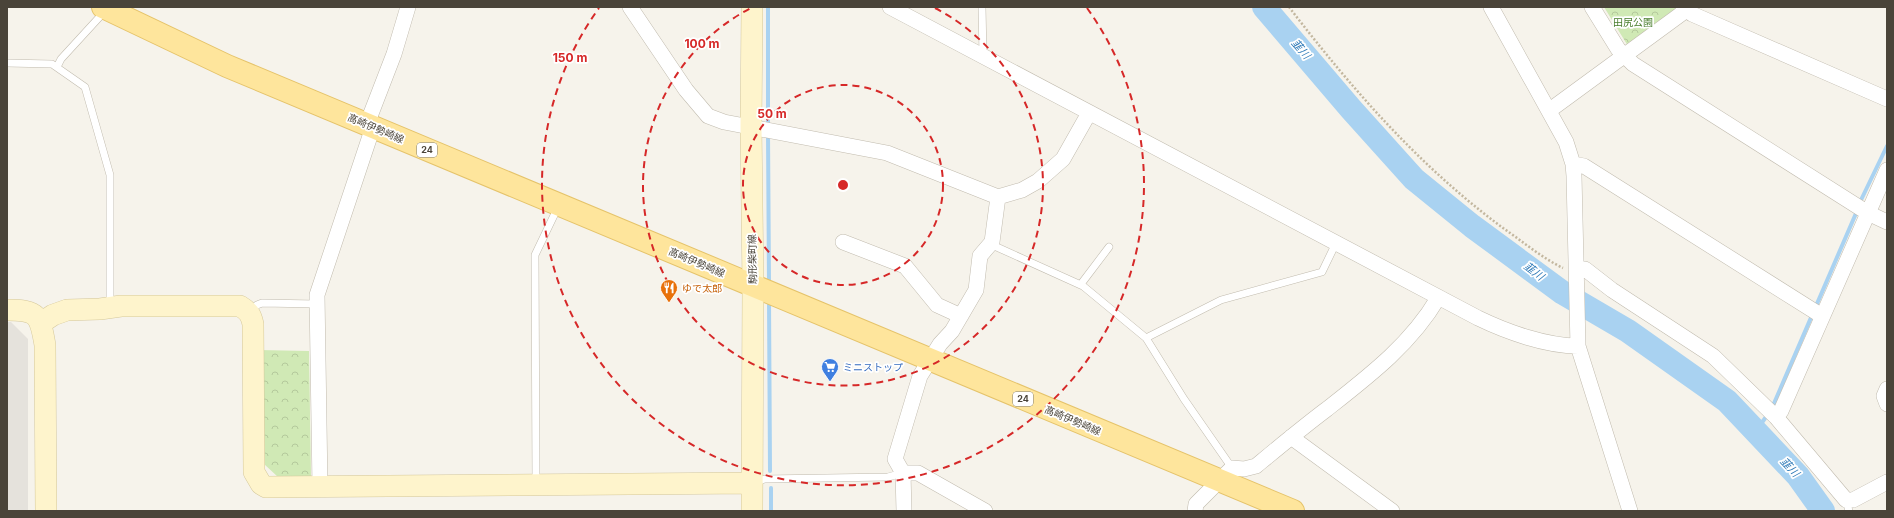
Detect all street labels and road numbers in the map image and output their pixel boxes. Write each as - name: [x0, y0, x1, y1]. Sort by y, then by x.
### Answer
- street label: 高崎伊勢崎線: [346, 111, 406, 145]
- road number: 24: [417, 143, 437, 157]
- street label: 駒形柴町線: [746, 234, 758, 284]
- street label: 高崎伊勢崎線: [667, 245, 727, 279]
- road number: 24: [1013, 392, 1033, 406]
- street label: 高崎伊勢崎線: [1043, 403, 1103, 437]

